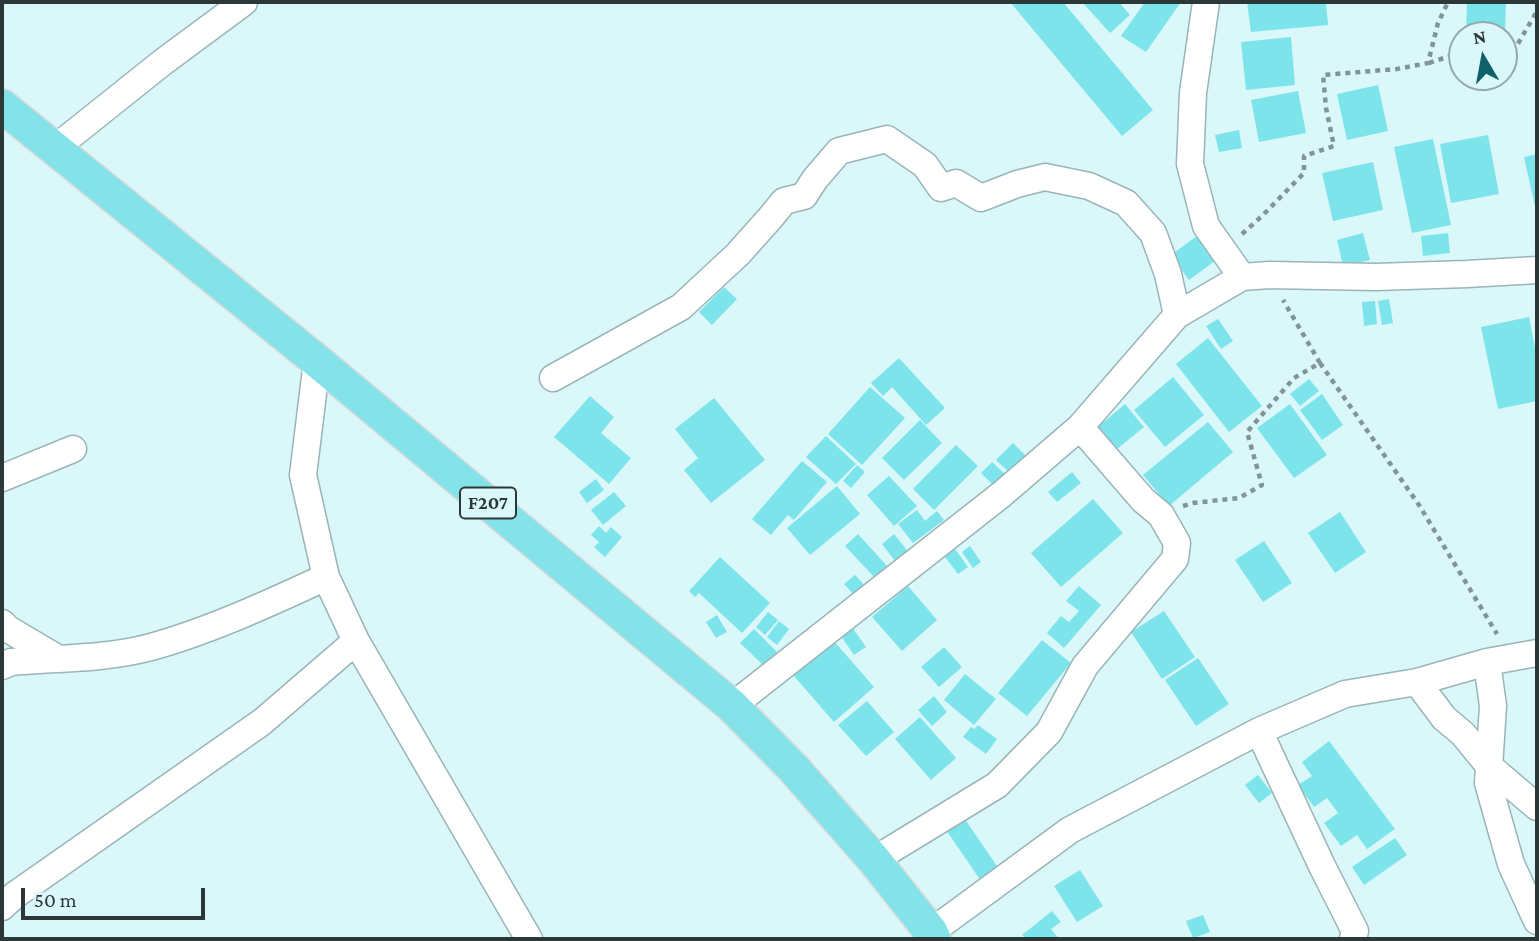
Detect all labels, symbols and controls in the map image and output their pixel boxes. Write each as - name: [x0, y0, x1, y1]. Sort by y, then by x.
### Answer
- north arrow: [1448, 21, 1518, 91]
- text: N: [1471, 25, 1488, 48]
- road number: F207: [460, 488, 516, 518]
- scale bar: [24, 874, 208, 918]
- text: 50 m: [34, 888, 77, 912]

